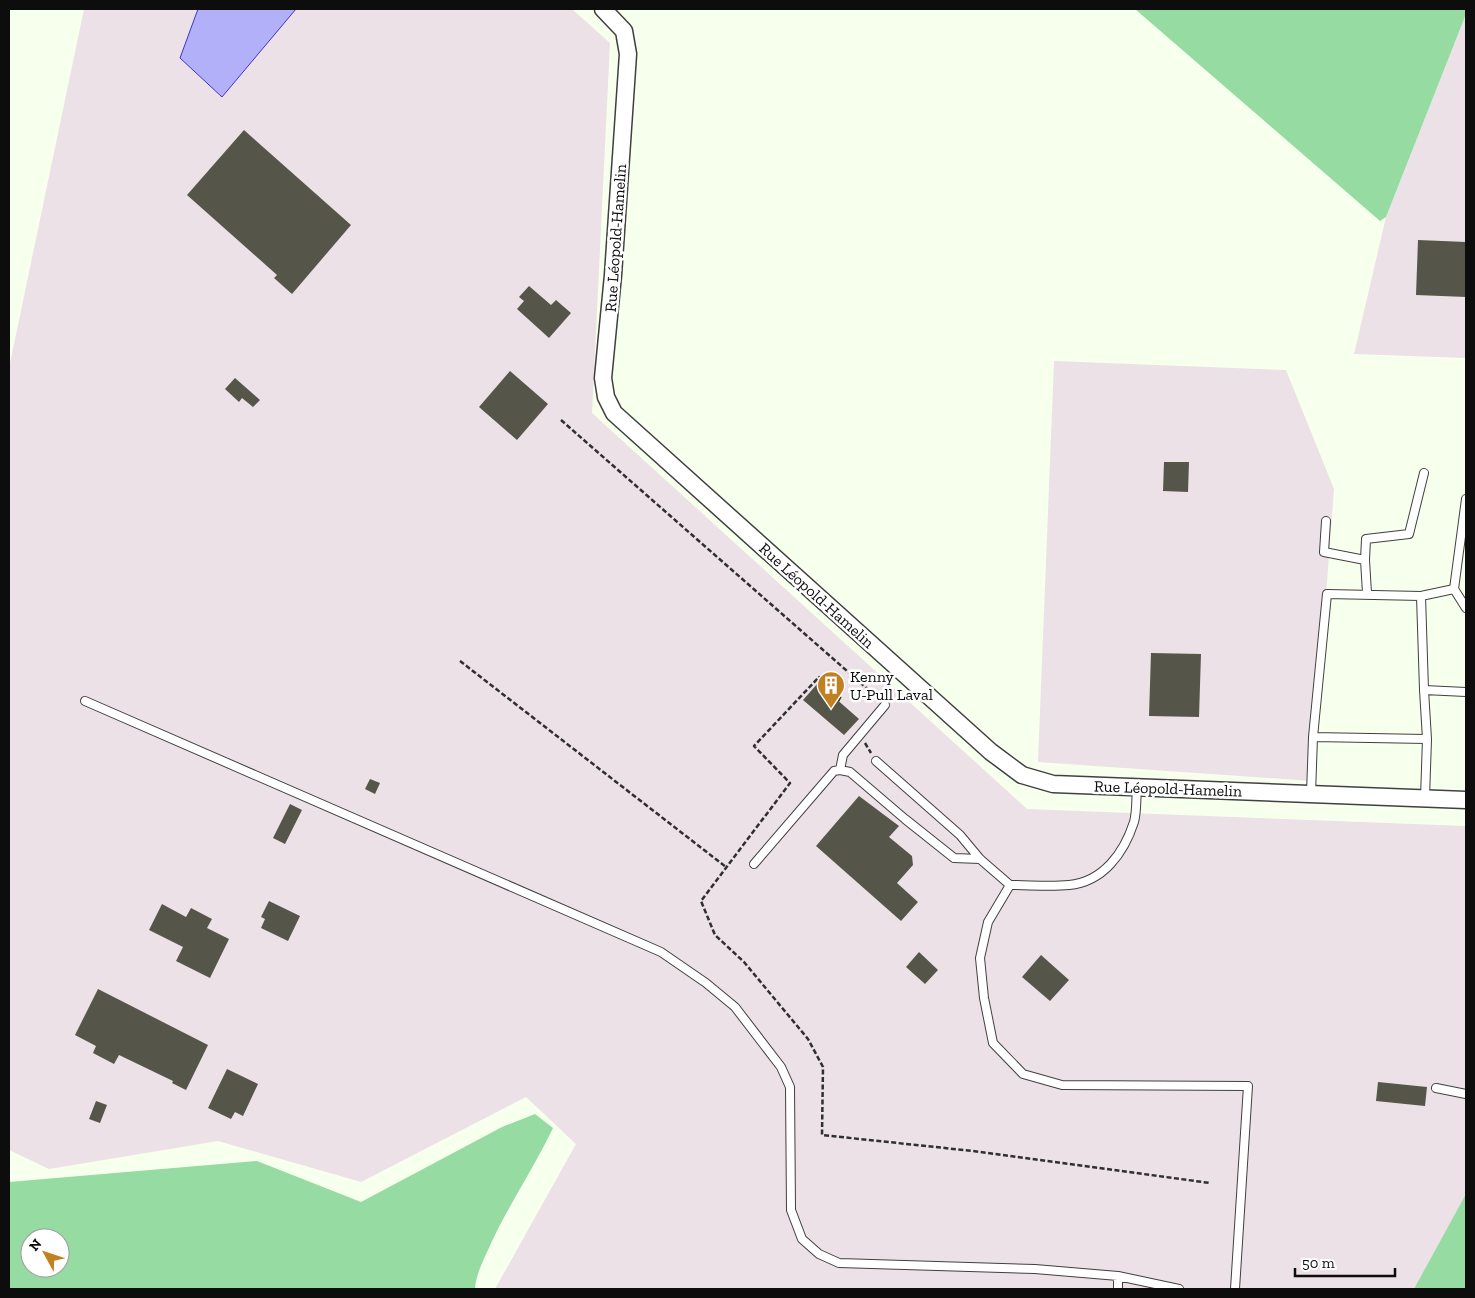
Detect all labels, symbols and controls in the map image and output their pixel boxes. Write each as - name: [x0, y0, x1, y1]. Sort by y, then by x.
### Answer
- street label: Rue Léopold-Hamelin: [601, 163, 630, 313]
- street label: Rue Léopold-Hamelin: [755, 539, 879, 653]
- place label: Kenny U-Pull Laval: [850, 667, 933, 704]
- building icon: Kenny U-Pull Laval: [816, 670, 846, 709]
- street label: Rue Léopold-Hamelin: [1094, 776, 1243, 801]
- north arrow: [20, 1228, 70, 1278]
- text: N: [25, 1235, 46, 1255]
- scale bar: [1295, 1246, 1395, 1278]
- text: 50 m: [1302, 1254, 1335, 1272]

